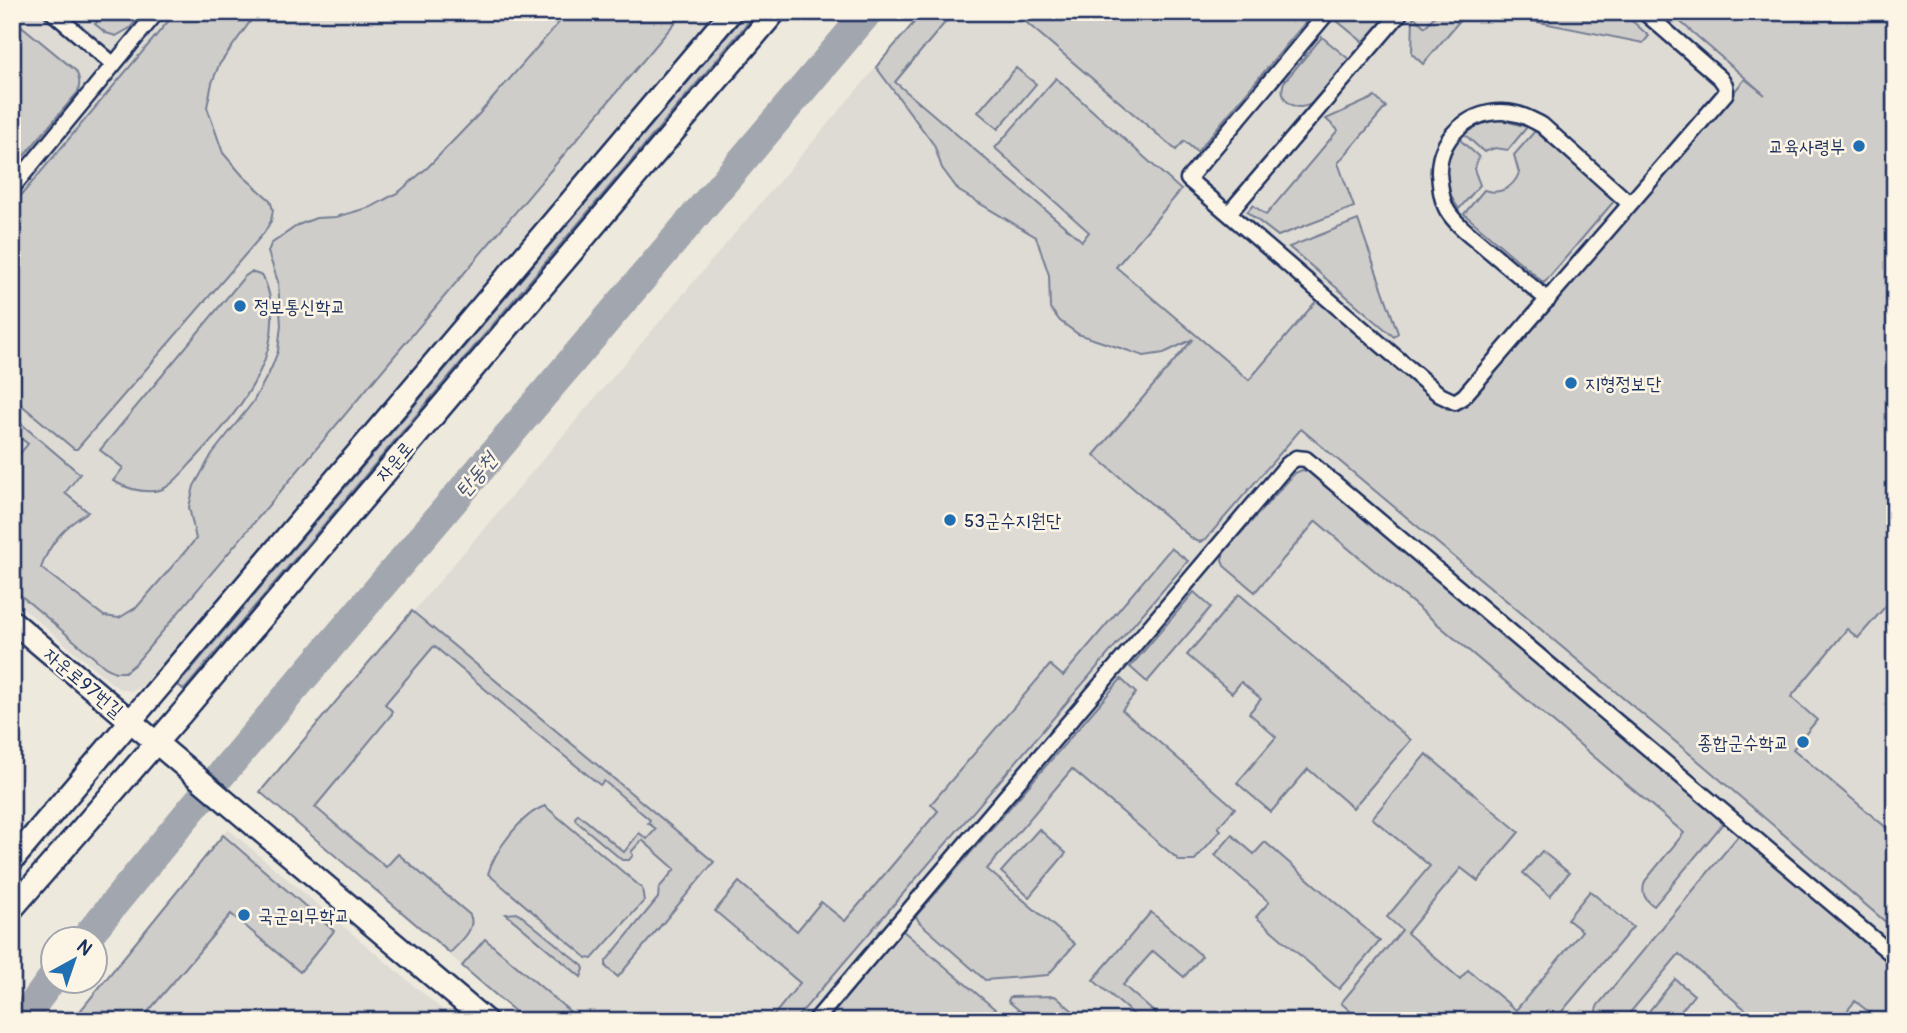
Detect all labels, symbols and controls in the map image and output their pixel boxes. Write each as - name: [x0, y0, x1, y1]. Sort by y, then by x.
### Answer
- place label: 교육사령부: [1769, 135, 1845, 159]
- marker: 교육사령부: [1851, 138, 1867, 154]
- place label: 정보통신학교: [254, 295, 346, 319]
- marker: 정보통신학교: [232, 298, 248, 314]
- place label: 지형정보단: [1585, 372, 1661, 396]
- marker: 지형정보단: [1563, 375, 1579, 391]
- street label: 자운로: [371, 436, 419, 487]
- water label: 탄동천: [450, 446, 504, 503]
- place label: 53군수지원단: [964, 509, 1061, 533]
- marker: 53군수지원단: [942, 512, 958, 528]
- street label: 자운로97번길: [39, 643, 128, 723]
- place label: 종합군수학교: [1697, 731, 1789, 755]
- marker: 종합군수학교: [1795, 734, 1811, 750]
- place label: 국군의무학교: [258, 904, 350, 928]
- marker: 국군의무학교: [236, 907, 252, 923]
- north arrow: [38, 925, 108, 995]
- text: N: [72, 934, 97, 961]

